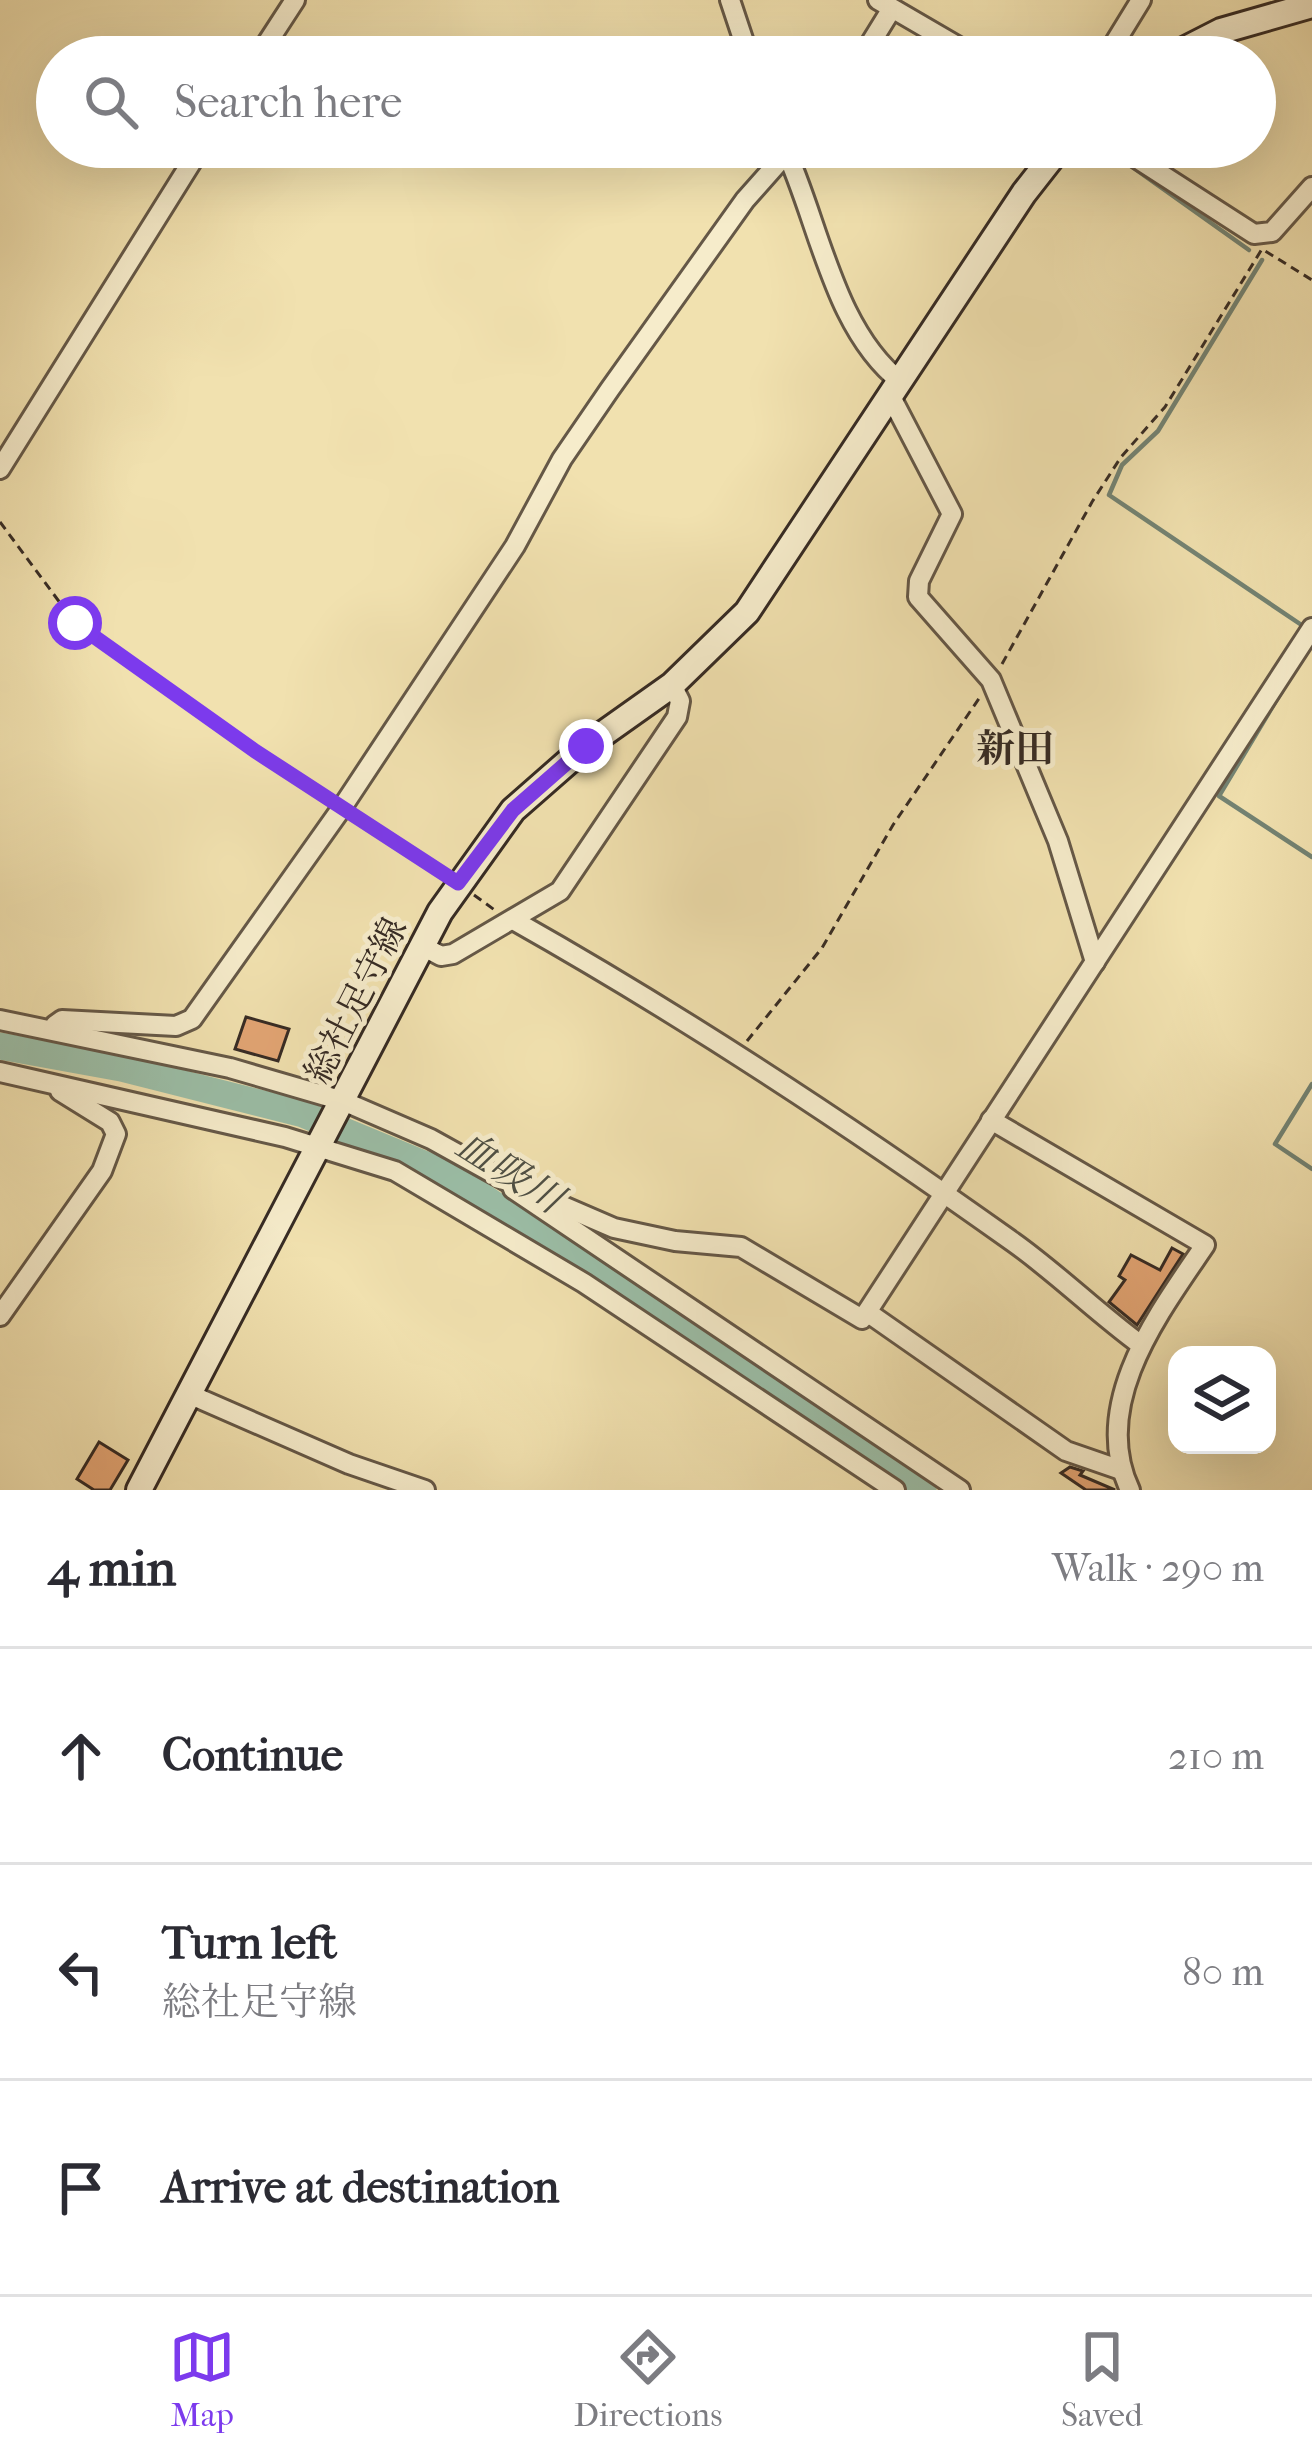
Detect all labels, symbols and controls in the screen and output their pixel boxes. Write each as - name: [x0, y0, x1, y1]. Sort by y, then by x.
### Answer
- search box: [36, 36, 1276, 168]
- icon: search: [78, 69, 144, 135]
- text: Search here: [174, 76, 402, 129]
- route start: [48, 596, 102, 650]
- route end: [559, 719, 613, 773]
- district label: 新田: [976, 726, 1054, 772]
- street label: 総社足守線: [296, 911, 415, 1090]
- water label: 血吸川: [448, 1121, 575, 1224]
- map controls: [1168, 1346, 1276, 1454]
- button: layers: [1168, 1346, 1276, 1454]
- text: 4 min: [48, 1538, 176, 1598]
- text: Walk · 290 m: [1052, 1545, 1264, 1591]
- icon: ahead: [48, 1723, 114, 1789]
- text: Continue: [162, 1729, 343, 1782]
- text: 210 m: [1168, 1733, 1264, 1779]
- text: Turn left: [162, 1917, 337, 1970]
- icon: left: [48, 1939, 114, 2005]
- text: 80 m: [1182, 1949, 1264, 1995]
- text: 総社足守線: [162, 1979, 357, 2025]
- icon: arrive: [48, 2155, 114, 2221]
- text: Arrive at destination: [162, 2161, 559, 2214]
- tab: Map: [169, 2324, 235, 2435]
- tab: Directions: [574, 2324, 722, 2435]
- tab: Saved: [1061, 2324, 1143, 2435]

